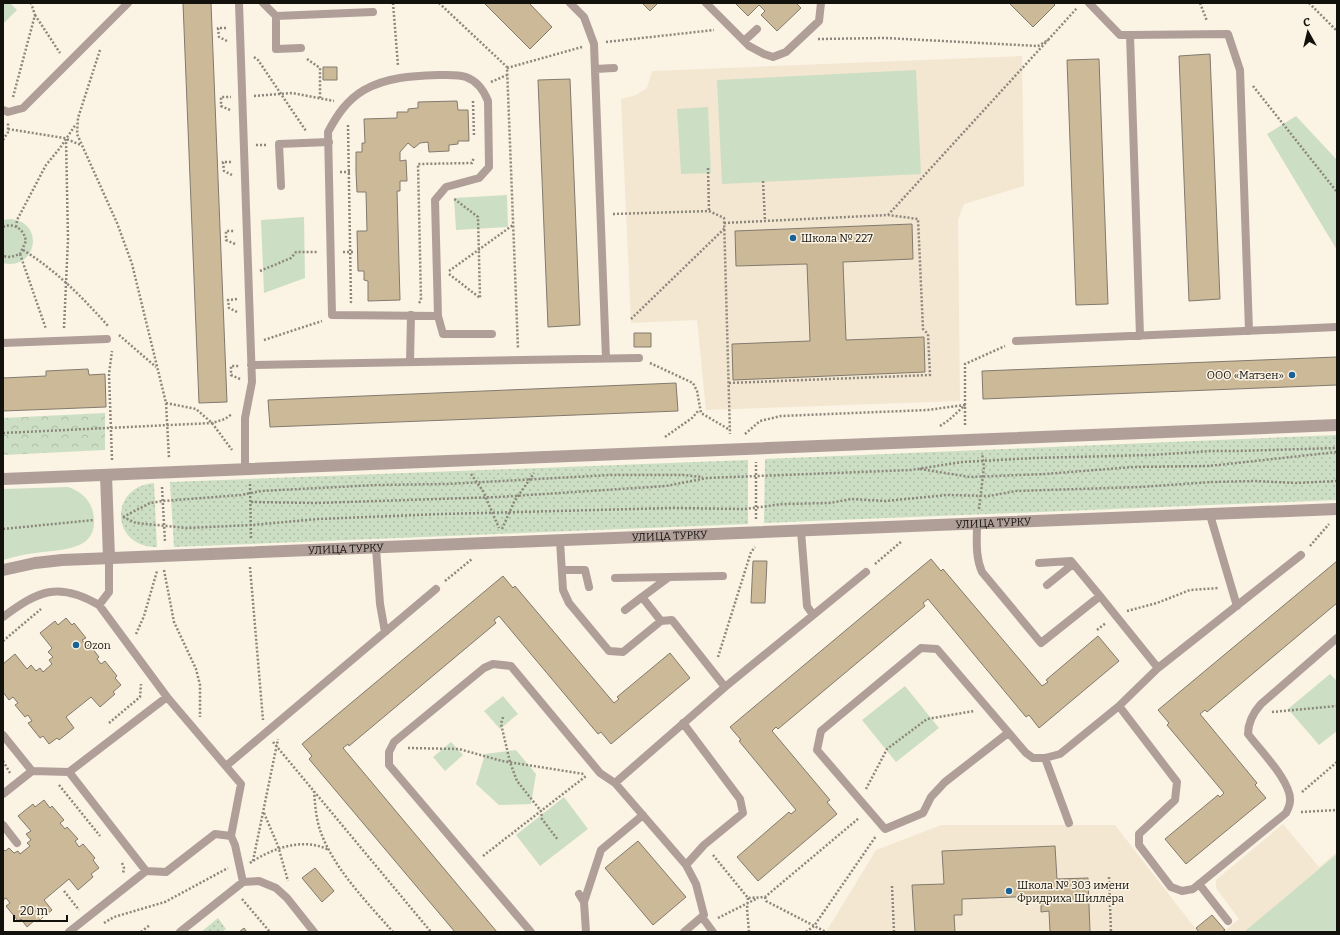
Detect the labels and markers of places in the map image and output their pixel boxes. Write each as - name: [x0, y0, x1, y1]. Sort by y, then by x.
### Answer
- place label: Школа № 227: [801, 232, 873, 245]
- marker: Школа № 227: [788, 233, 798, 243]
- place label: ООО «Матзен»: [1207, 369, 1284, 382]
- marker: ООО «Матзен»: [1287, 370, 1297, 380]
- place label: Ozon: [84, 639, 111, 652]
- marker: Ozon: [71, 640, 81, 650]
- place label: Школа № 303 имени Фридриха Шиллера: [1017, 879, 1129, 905]
- marker: Школа № 303 имени Фридриха Шиллера: [1004, 886, 1014, 896]

